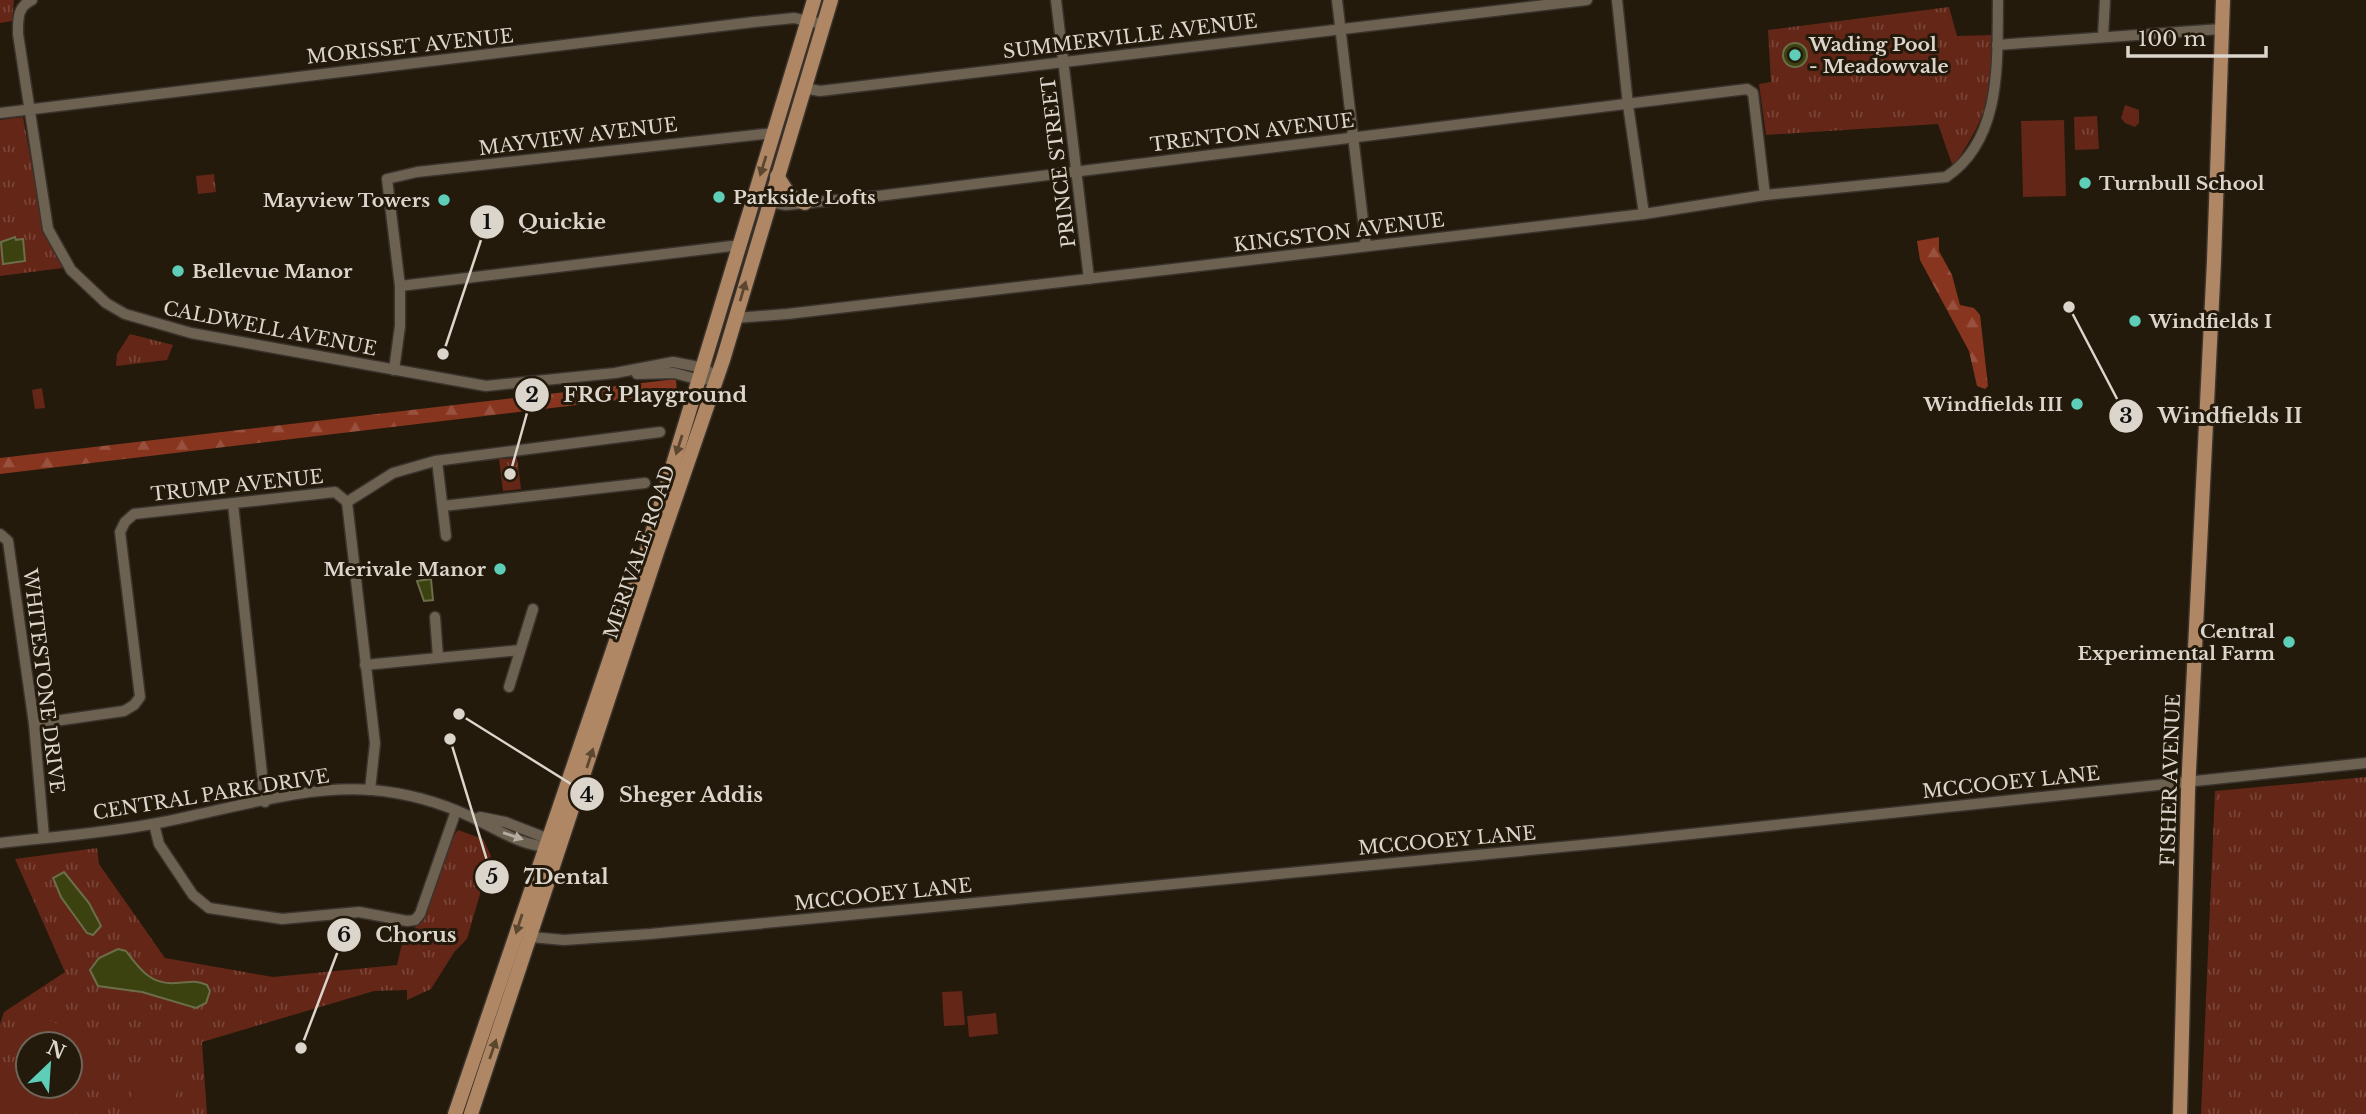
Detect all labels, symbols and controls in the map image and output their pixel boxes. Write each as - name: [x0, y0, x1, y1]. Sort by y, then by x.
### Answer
- street label: SUMMERVILLE AVENUE: [1002, 9, 1259, 64]
- scale bar: [2128, 14, 2266, 58]
- street label: MORISSET AVENUE: [305, 24, 515, 69]
- text: 100 m: [2138, 26, 2206, 52]
- place label: Wading Pool - Meadowvale: [1808, 33, 1949, 78]
- marker: Wading Pool - Meadowvale: [1787, 47, 1803, 63]
- street label: PRINCE STREET: [1037, 75, 1080, 249]
- street label: TRENTON AVENUE: [1149, 109, 1355, 156]
- street label: MAYVIEW AVENUE: [477, 113, 679, 160]
- one-way arrow: [758, 155, 768, 176]
- place label: Turnbull School: [2099, 172, 2265, 195]
- marker: Turnbull School: [2077, 175, 2093, 191]
- place label: Parkside Lofts: [733, 186, 876, 209]
- place label: Mayview Towers: [263, 189, 430, 212]
- marker: Parkside Lofts: [711, 189, 727, 205]
- marker: Mayview Towers: [436, 192, 452, 208]
- callout: Quickie: [469, 201, 620, 243]
- street label: KINGSTON AVENUE: [1232, 208, 1446, 257]
- text: 1: [482, 209, 492, 235]
- text: Quickie: [518, 209, 606, 235]
- place label: Bellevue Manor: [192, 260, 353, 283]
- marker: Bellevue Manor: [170, 263, 186, 279]
- one-way arrow: [739, 280, 749, 301]
- street label: CALDWELL AVENUE: [161, 296, 379, 360]
- place label: Windfields I: [2148, 310, 2272, 333]
- marker: Windfields I: [2127, 313, 2143, 329]
- callout: FRG Playground: [514, 374, 761, 416]
- text: 2: [525, 382, 539, 408]
- text: FRG Playground: [563, 382, 747, 408]
- place label: Windfields III: [1923, 393, 2063, 416]
- callout: Windfields II: [2108, 395, 2316, 437]
- marker: Windfields III: [2069, 396, 2085, 412]
- text: 3: [2119, 403, 2133, 429]
- text: Windfields II: [2156, 403, 2303, 429]
- one-way arrow: [673, 435, 684, 456]
- street label: MERIVALE ROAD: [599, 462, 680, 642]
- street label: TRUMP AVENUE: [150, 465, 324, 506]
- place label: Merivale Manor: [324, 558, 487, 581]
- marker: Merivale Manor: [492, 561, 508, 577]
- street label: WHITESTONE DRIVE: [18, 566, 69, 795]
- place label: Central Experimental Farm: [2078, 620, 2275, 665]
- marker: Central Experimental Farm: [2281, 634, 2297, 650]
- street label: FISHER AVENUE: [2156, 693, 2185, 867]
- one-way arrow: [585, 747, 596, 768]
- street label: MCCOOEY LANE: [1921, 762, 2101, 803]
- street label: CENTRAL PARK DRIVE: [91, 764, 331, 825]
- callout: Sheger Addis: [570, 773, 778, 815]
- text: 4: [580, 782, 594, 808]
- text: Sheger Addis: [619, 782, 763, 808]
- street label: MCCOOEY LANE: [1357, 821, 1537, 860]
- one-way arrow: [502, 831, 523, 842]
- callout: 7Dental: [474, 856, 622, 898]
- text: 5: [486, 864, 498, 890]
- text: 7Dental: [523, 864, 609, 890]
- street label: MCCOOEY LANE: [793, 874, 973, 915]
- callout: Chorus: [326, 914, 471, 956]
- one-way arrow: [513, 914, 523, 935]
- text: 6: [337, 922, 351, 948]
- text: Chorus: [375, 922, 457, 948]
- north arrow: [14, 1030, 84, 1100]
- text: N: [43, 1036, 69, 1064]
- one-way arrow: [488, 1039, 499, 1060]

